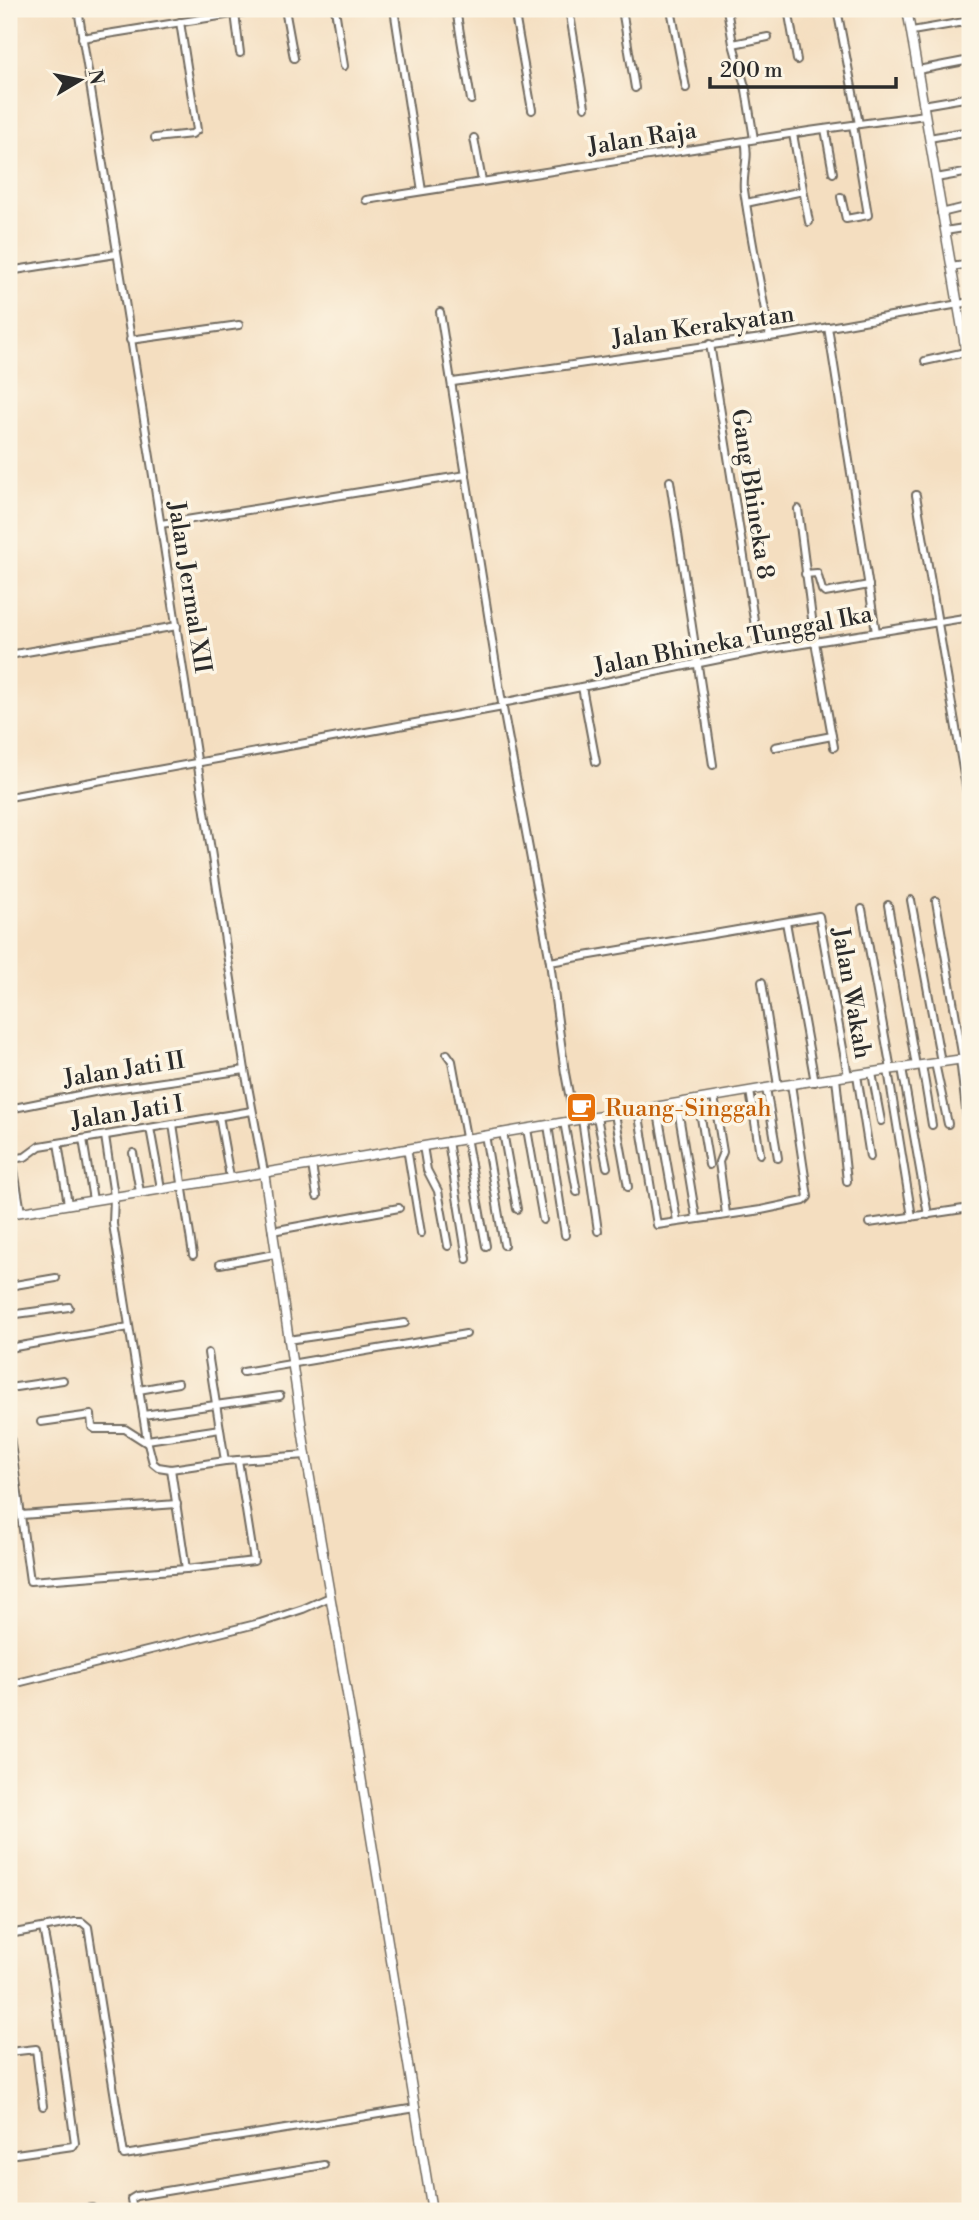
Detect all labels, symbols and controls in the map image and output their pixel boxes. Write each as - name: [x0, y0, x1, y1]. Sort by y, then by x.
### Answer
- north arrow: [46, 46, 116, 116]
- scale bar: [710, 46, 895, 90]
- text: 200 m: [720, 58, 783, 84]
- text: N: [83, 68, 109, 87]
- street label: Jalan Raja: [584, 115, 700, 163]
- street label: Jalan Kerakyatan: [609, 299, 796, 355]
- street label: Gang Bhineka 8: [724, 407, 780, 582]
- street label: Jalan Jermal XII: [160, 498, 217, 675]
- street label: Jalan Bhineka Tunggal Ika: [590, 599, 876, 683]
- street label: Jalan Wakah: [825, 924, 877, 1061]
- street label: Jalan Jati II: [60, 1046, 187, 1095]
- street label: Jalan Jati I: [68, 1089, 186, 1137]
- cafe icon: Ruang-Singgah: [565, 1091, 599, 1125]
- place label: Ruang-Singgah: [605, 1094, 772, 1124]

